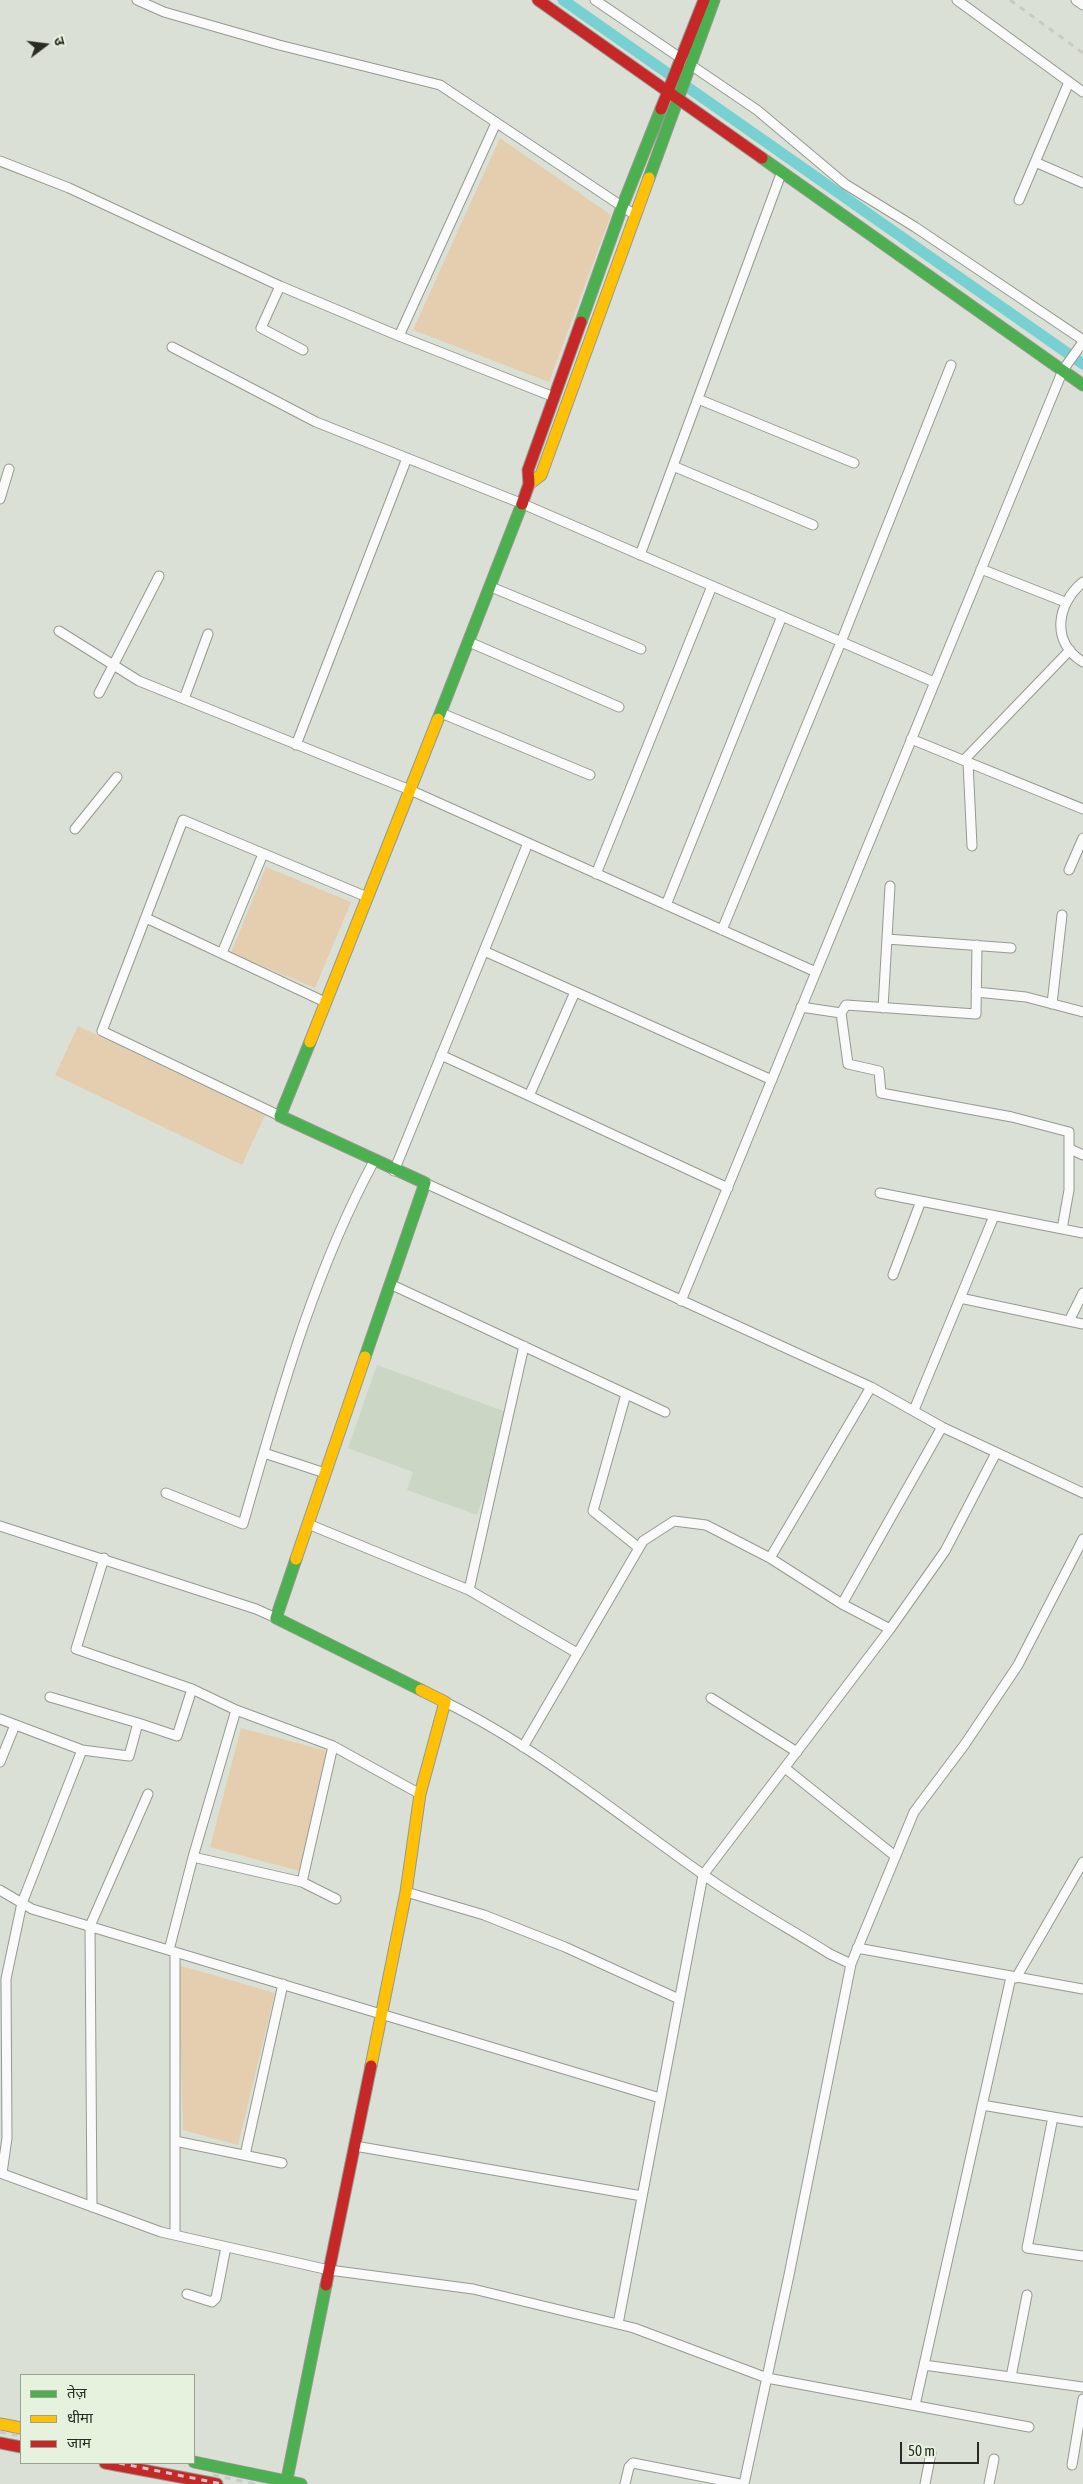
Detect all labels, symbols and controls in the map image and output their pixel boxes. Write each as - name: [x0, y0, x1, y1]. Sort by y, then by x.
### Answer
- north arrow: [20, 20, 70, 70]
- text: उ: [51, 35, 68, 47]
- legend: [20, 2374, 195, 2464]
- text: तेज़: [67, 2384, 87, 2401]
- text: धीमा: [67, 2409, 93, 2426]
- scale bar: [903, 2432, 982, 2464]
- text: जाम: [67, 2434, 91, 2451]
- text: 50 m: [908, 2442, 935, 2459]

